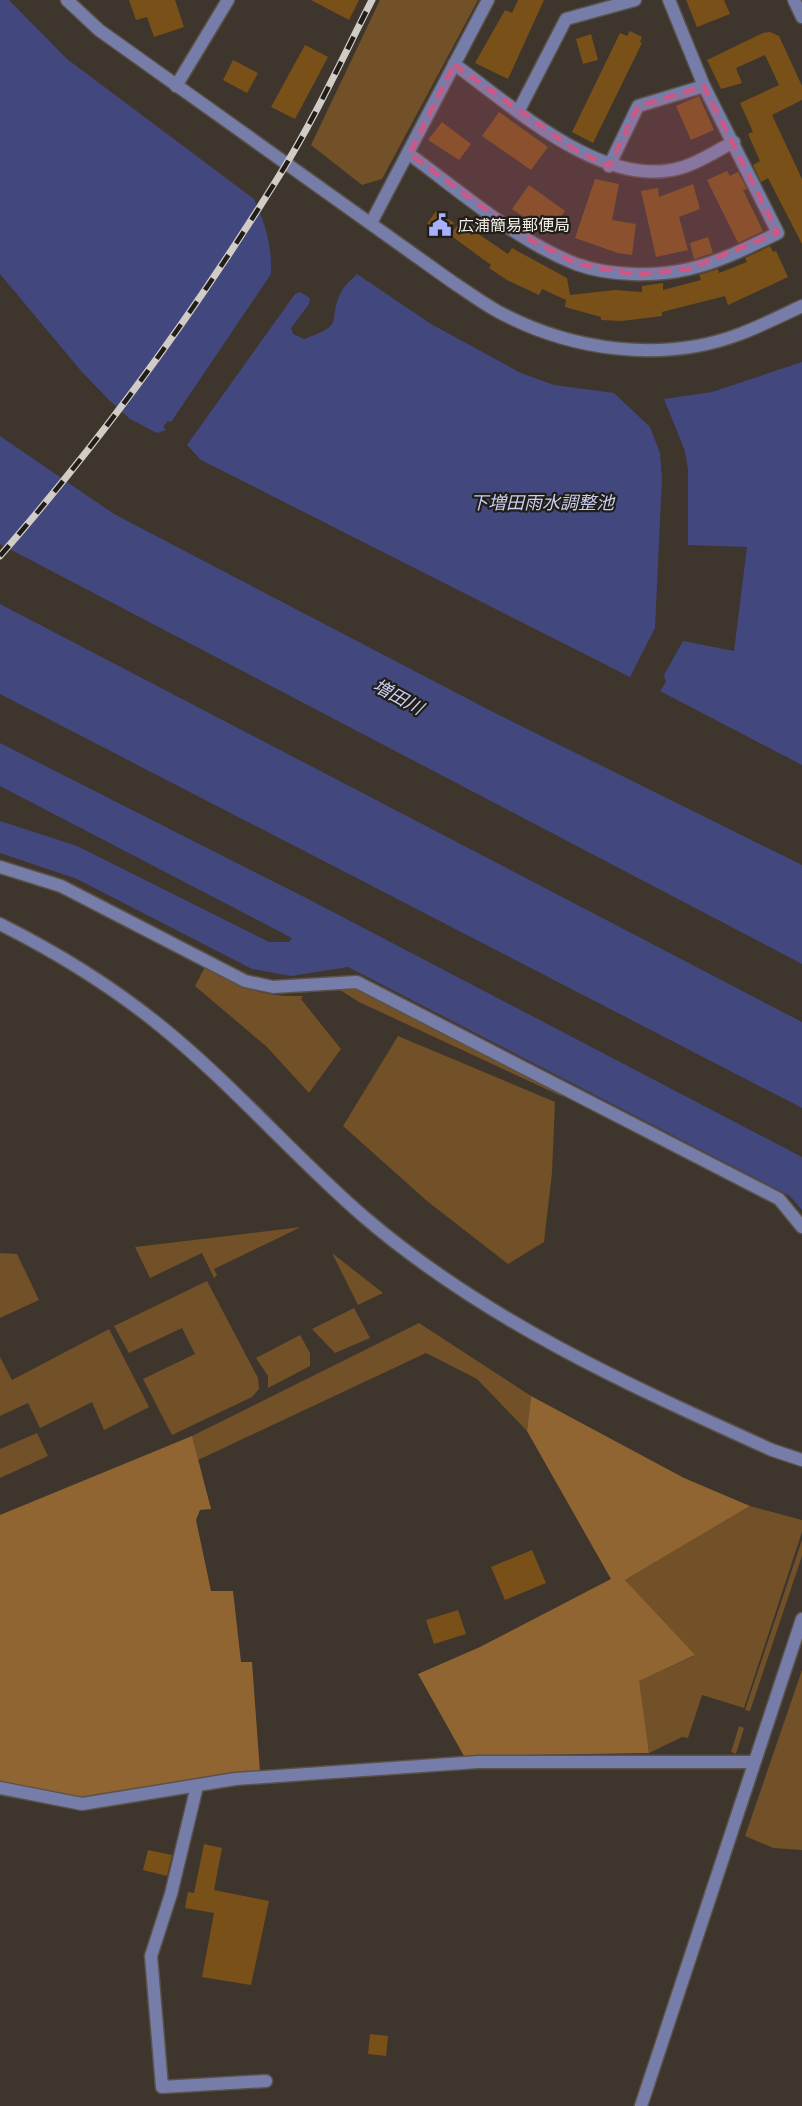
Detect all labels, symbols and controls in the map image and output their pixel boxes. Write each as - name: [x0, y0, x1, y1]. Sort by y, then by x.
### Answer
- public building icon: 広浦簡易郵便局: [427, 212, 453, 238]
- place label: 広浦簡易郵便局: [458, 215, 570, 234]
- water label: 下増田雨水調整池: [470, 491, 616, 513]
- water label: 増田川: [370, 673, 429, 720]

